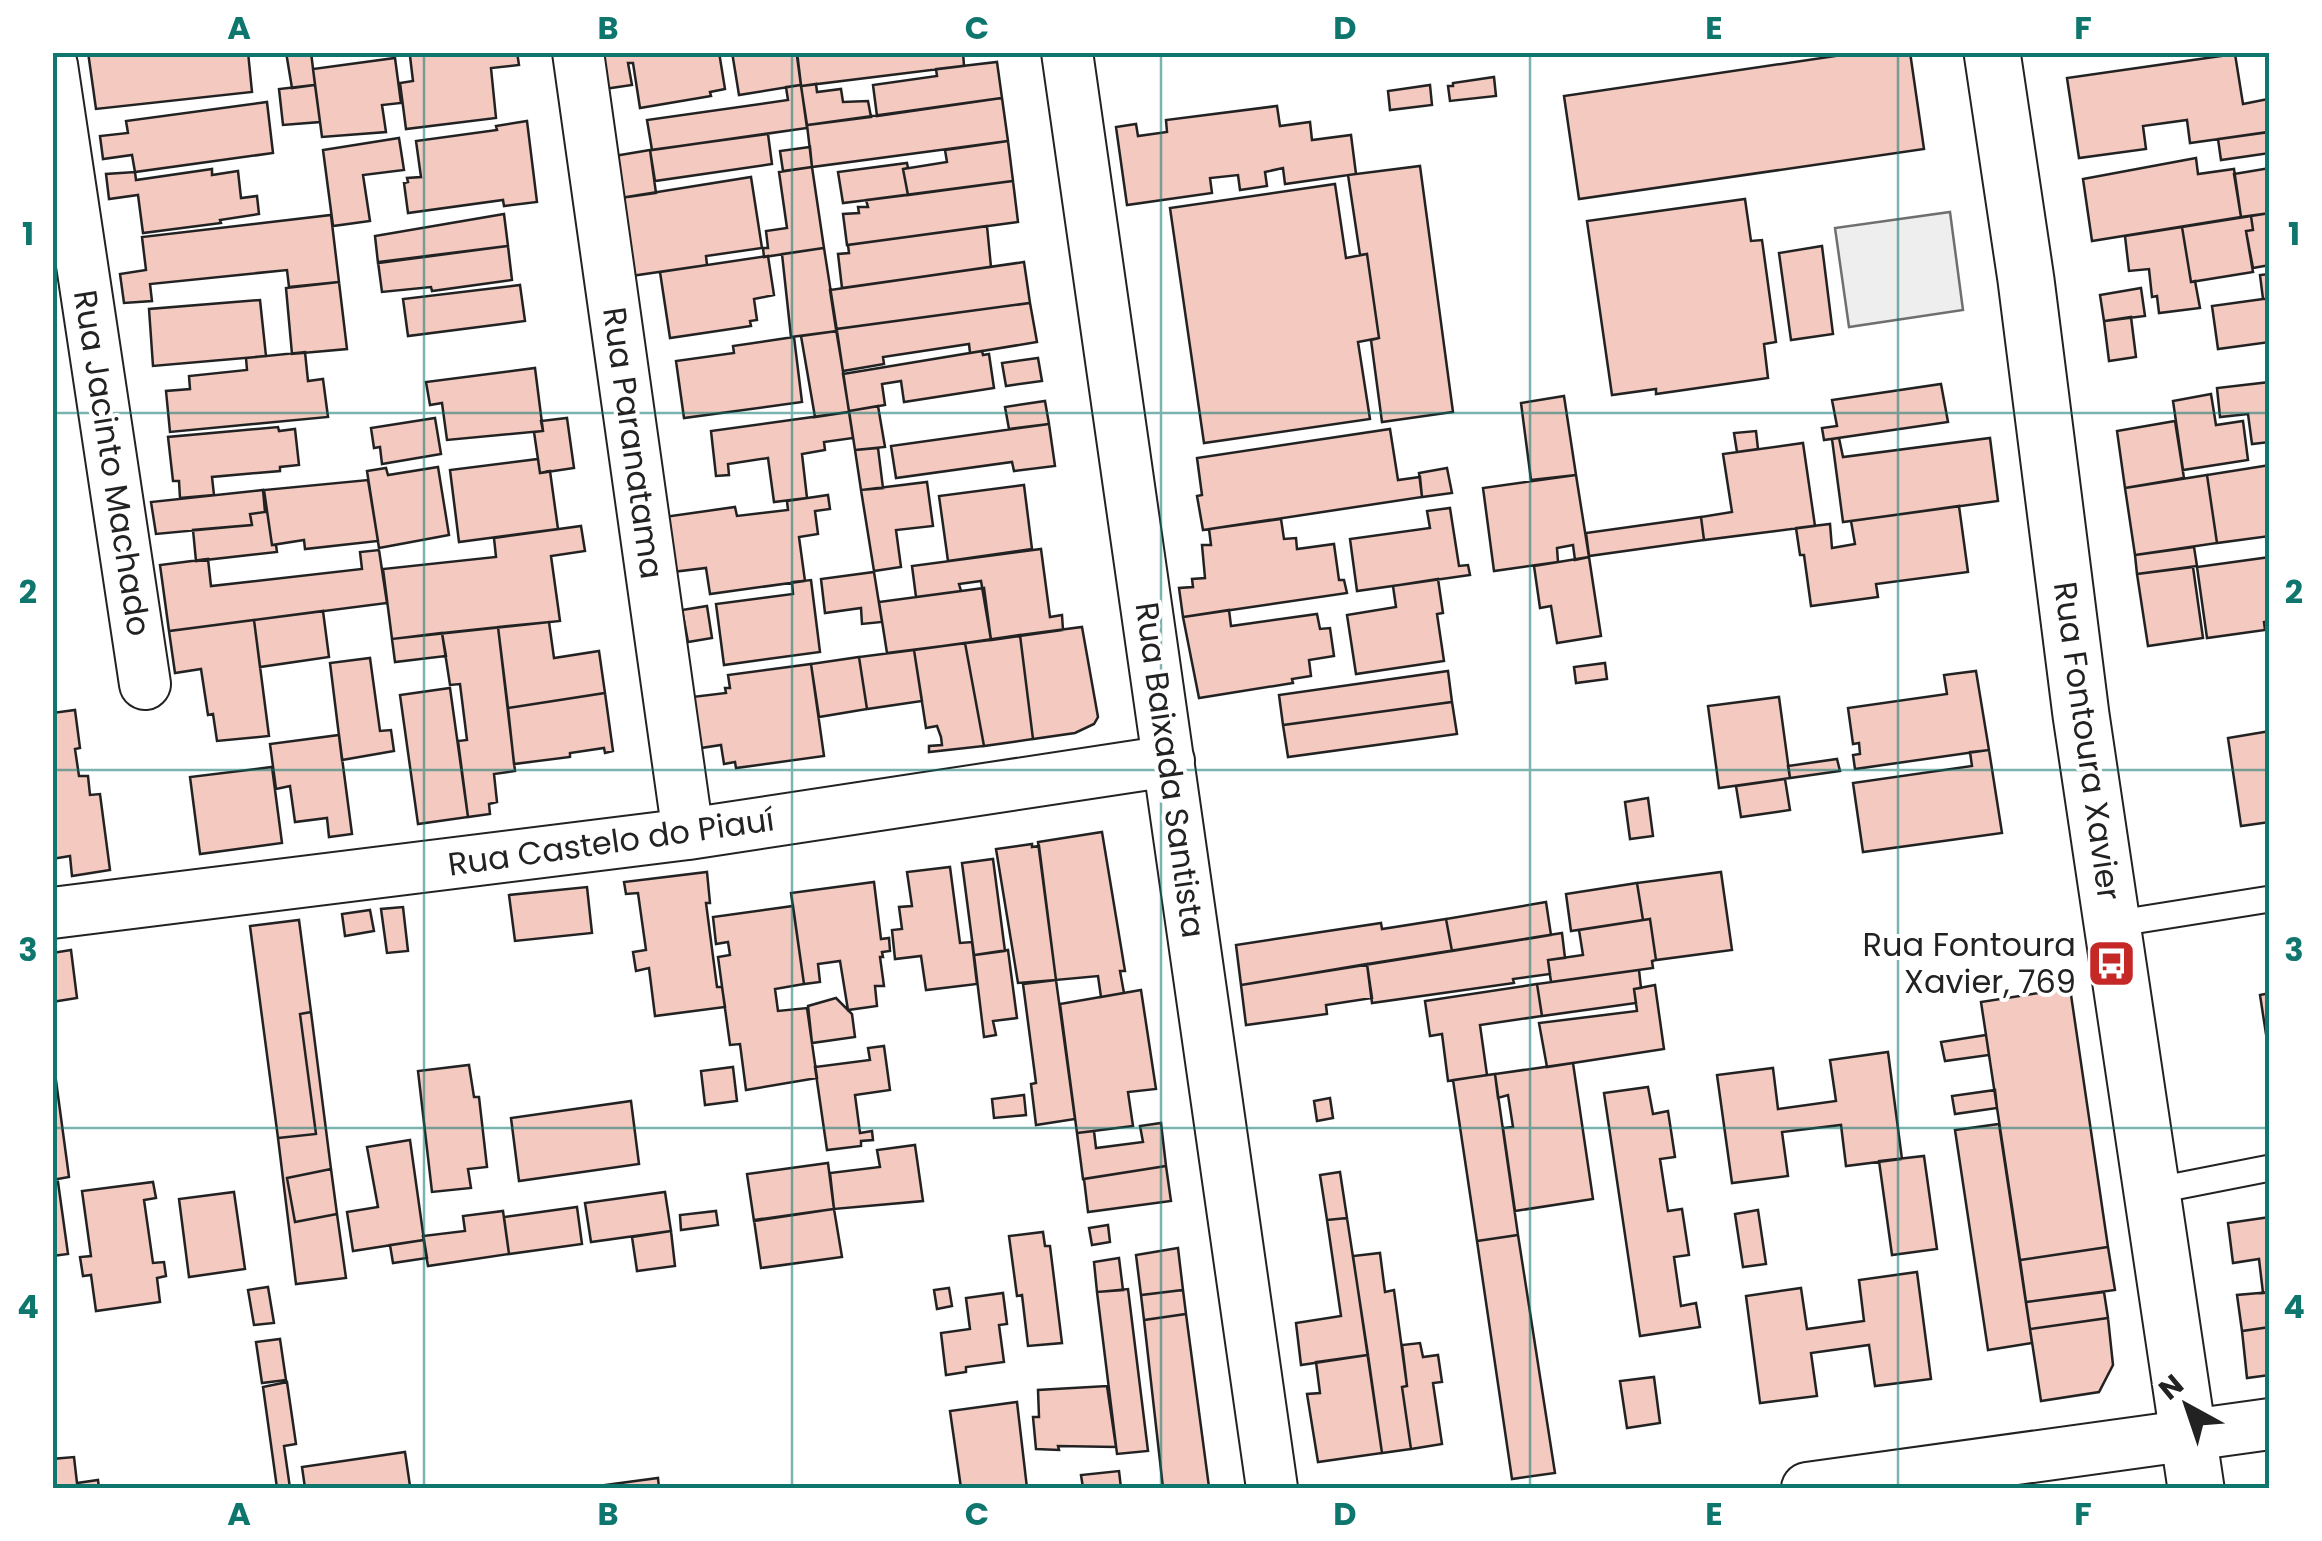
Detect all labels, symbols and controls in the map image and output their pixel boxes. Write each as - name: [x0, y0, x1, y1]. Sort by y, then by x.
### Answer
- text: A: [227, 5, 251, 50]
- text: B: [597, 5, 619, 50]
- text: C: [965, 5, 989, 50]
- text: D: [1333, 5, 1357, 50]
- text: E: [1705, 5, 1723, 50]
- text: F: [2074, 5, 2092, 50]
- text: 1: [22, 211, 34, 256]
- text: 1: [2288, 211, 2300, 256]
- street label: Rua Jacinto Machado: [63, 287, 162, 639]
- street label: Rua Paranatama: [592, 304, 675, 582]
- text: 2: [19, 569, 37, 614]
- text: 2: [2285, 569, 2303, 614]
- street label: Rua Fontoura Xavier: [2043, 579, 2132, 903]
- street label: Rua Baixada Santista: [1125, 599, 1216, 941]
- street label: Rua Castelo do Piauí: [445, 796, 777, 887]
- place label: Rua Fontoura Xavier, 769: [1863, 922, 2076, 1004]
- text: 3: [18, 927, 38, 972]
- text: 3: [2284, 927, 2304, 972]
- bus stop icon: Rua Fontoura Xavier, 769: [2085, 937, 2137, 989]
- text: 4: [17, 1284, 39, 1329]
- text: 4: [2283, 1284, 2305, 1329]
- north arrow: [2137, 1356, 2237, 1456]
- text: N: [2151, 1366, 2192, 1409]
- text: A: [227, 1491, 251, 1536]
- text: B: [597, 1491, 619, 1536]
- text: C: [965, 1491, 989, 1536]
- text: D: [1333, 1491, 1357, 1536]
- text: E: [1705, 1491, 1723, 1536]
- text: F: [2074, 1491, 2092, 1536]

